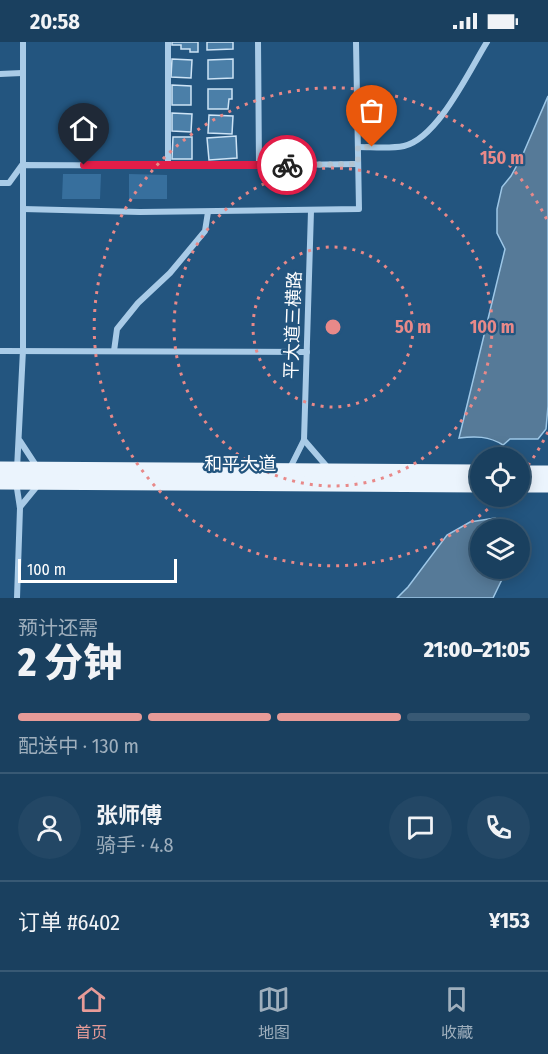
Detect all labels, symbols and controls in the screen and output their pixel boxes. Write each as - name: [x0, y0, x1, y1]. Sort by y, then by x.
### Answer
- text: 20:58: [30, 8, 80, 35]
- pin: [346, 85, 397, 147]
- icon: bag: [355, 94, 388, 127]
- pin: [58, 103, 109, 165]
- icon: home: [67, 112, 100, 145]
- courier: [257, 135, 317, 195]
- text: 150 m: [480, 147, 524, 169]
- icon: bike: [271, 149, 304, 182]
- street label: 平大道三横路: [280, 271, 306, 379]
- text: 50 m: [395, 316, 431, 338]
- text: 100 m: [470, 316, 514, 338]
- centre of rings: [323, 317, 343, 337]
- map controls: [470, 447, 530, 579]
- button: locate: [470, 447, 530, 507]
- street label: 和平大道: [204, 453, 276, 475]
- button: layers: [470, 519, 530, 579]
- scale bar: [18, 556, 177, 584]
- text: 100 m: [27, 560, 66, 579]
- text: 预计还需: [18, 616, 98, 640]
- text: 21:00–21:05: [424, 636, 530, 663]
- text: 2 分钟: [18, 640, 122, 686]
- text: 配送中 · 130 m: [18, 734, 139, 758]
- button: person: [18, 796, 81, 859]
- button: chat: [389, 796, 452, 859]
- button: phone: [467, 796, 530, 859]
- text: 张师傅: [96, 802, 162, 829]
- text: 骑手 · 4.8: [96, 833, 174, 857]
- text: ¥153: [489, 907, 530, 934]
- text: 订单 #6402: [18, 909, 120, 936]
- tab: 首页: [75, 983, 108, 1043]
- tab: 地图: [257, 983, 290, 1043]
- tab: 收藏: [440, 983, 473, 1043]

